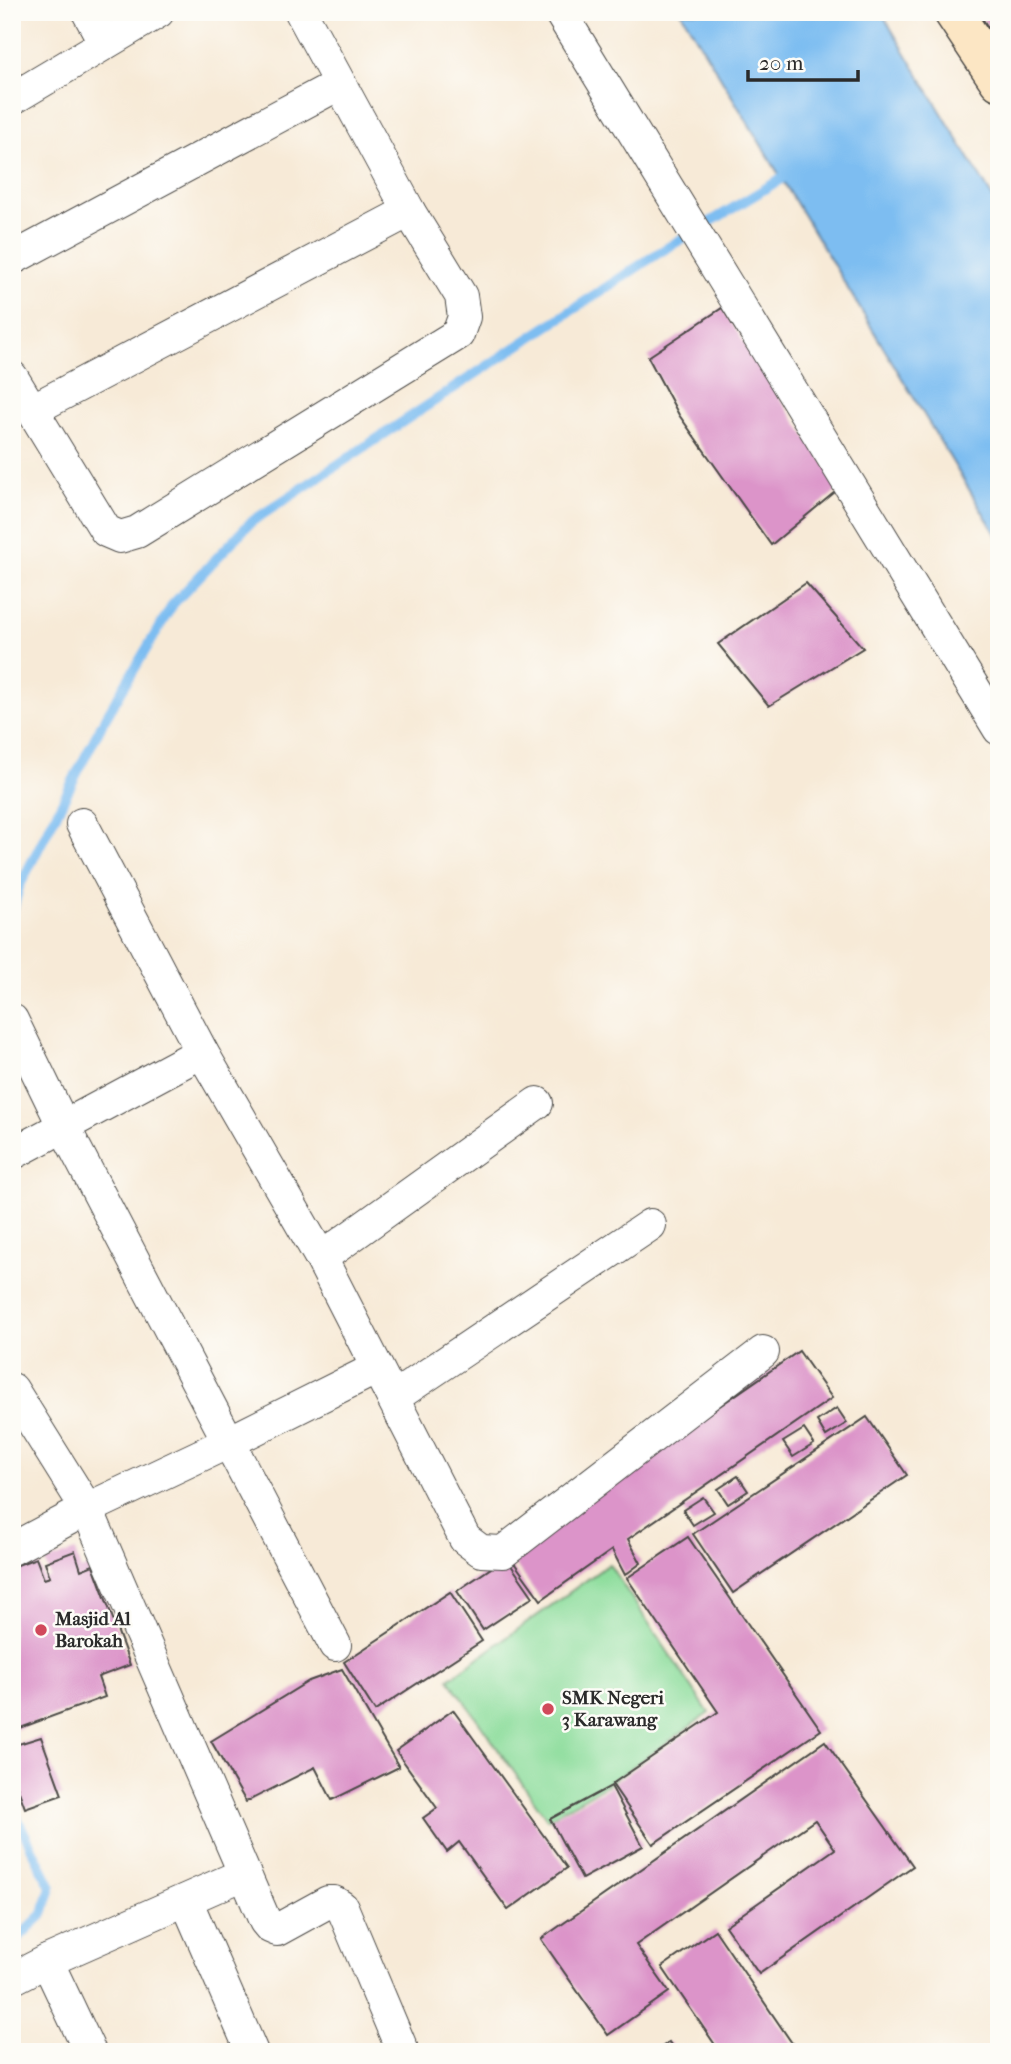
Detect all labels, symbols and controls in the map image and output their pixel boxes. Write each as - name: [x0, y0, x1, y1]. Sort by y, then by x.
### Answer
- scale bar: [748, 38, 859, 82]
- text: 20 m: [759, 51, 804, 75]
- place label: Masjid Al Barokah: [54, 1608, 131, 1652]
- marker: Masjid Al Barokah: [33, 1622, 49, 1638]
- place label: SMK Negeri 3 Karawang: [562, 1687, 664, 1731]
- marker: SMK Negeri 3 Karawang: [540, 1701, 556, 1717]

